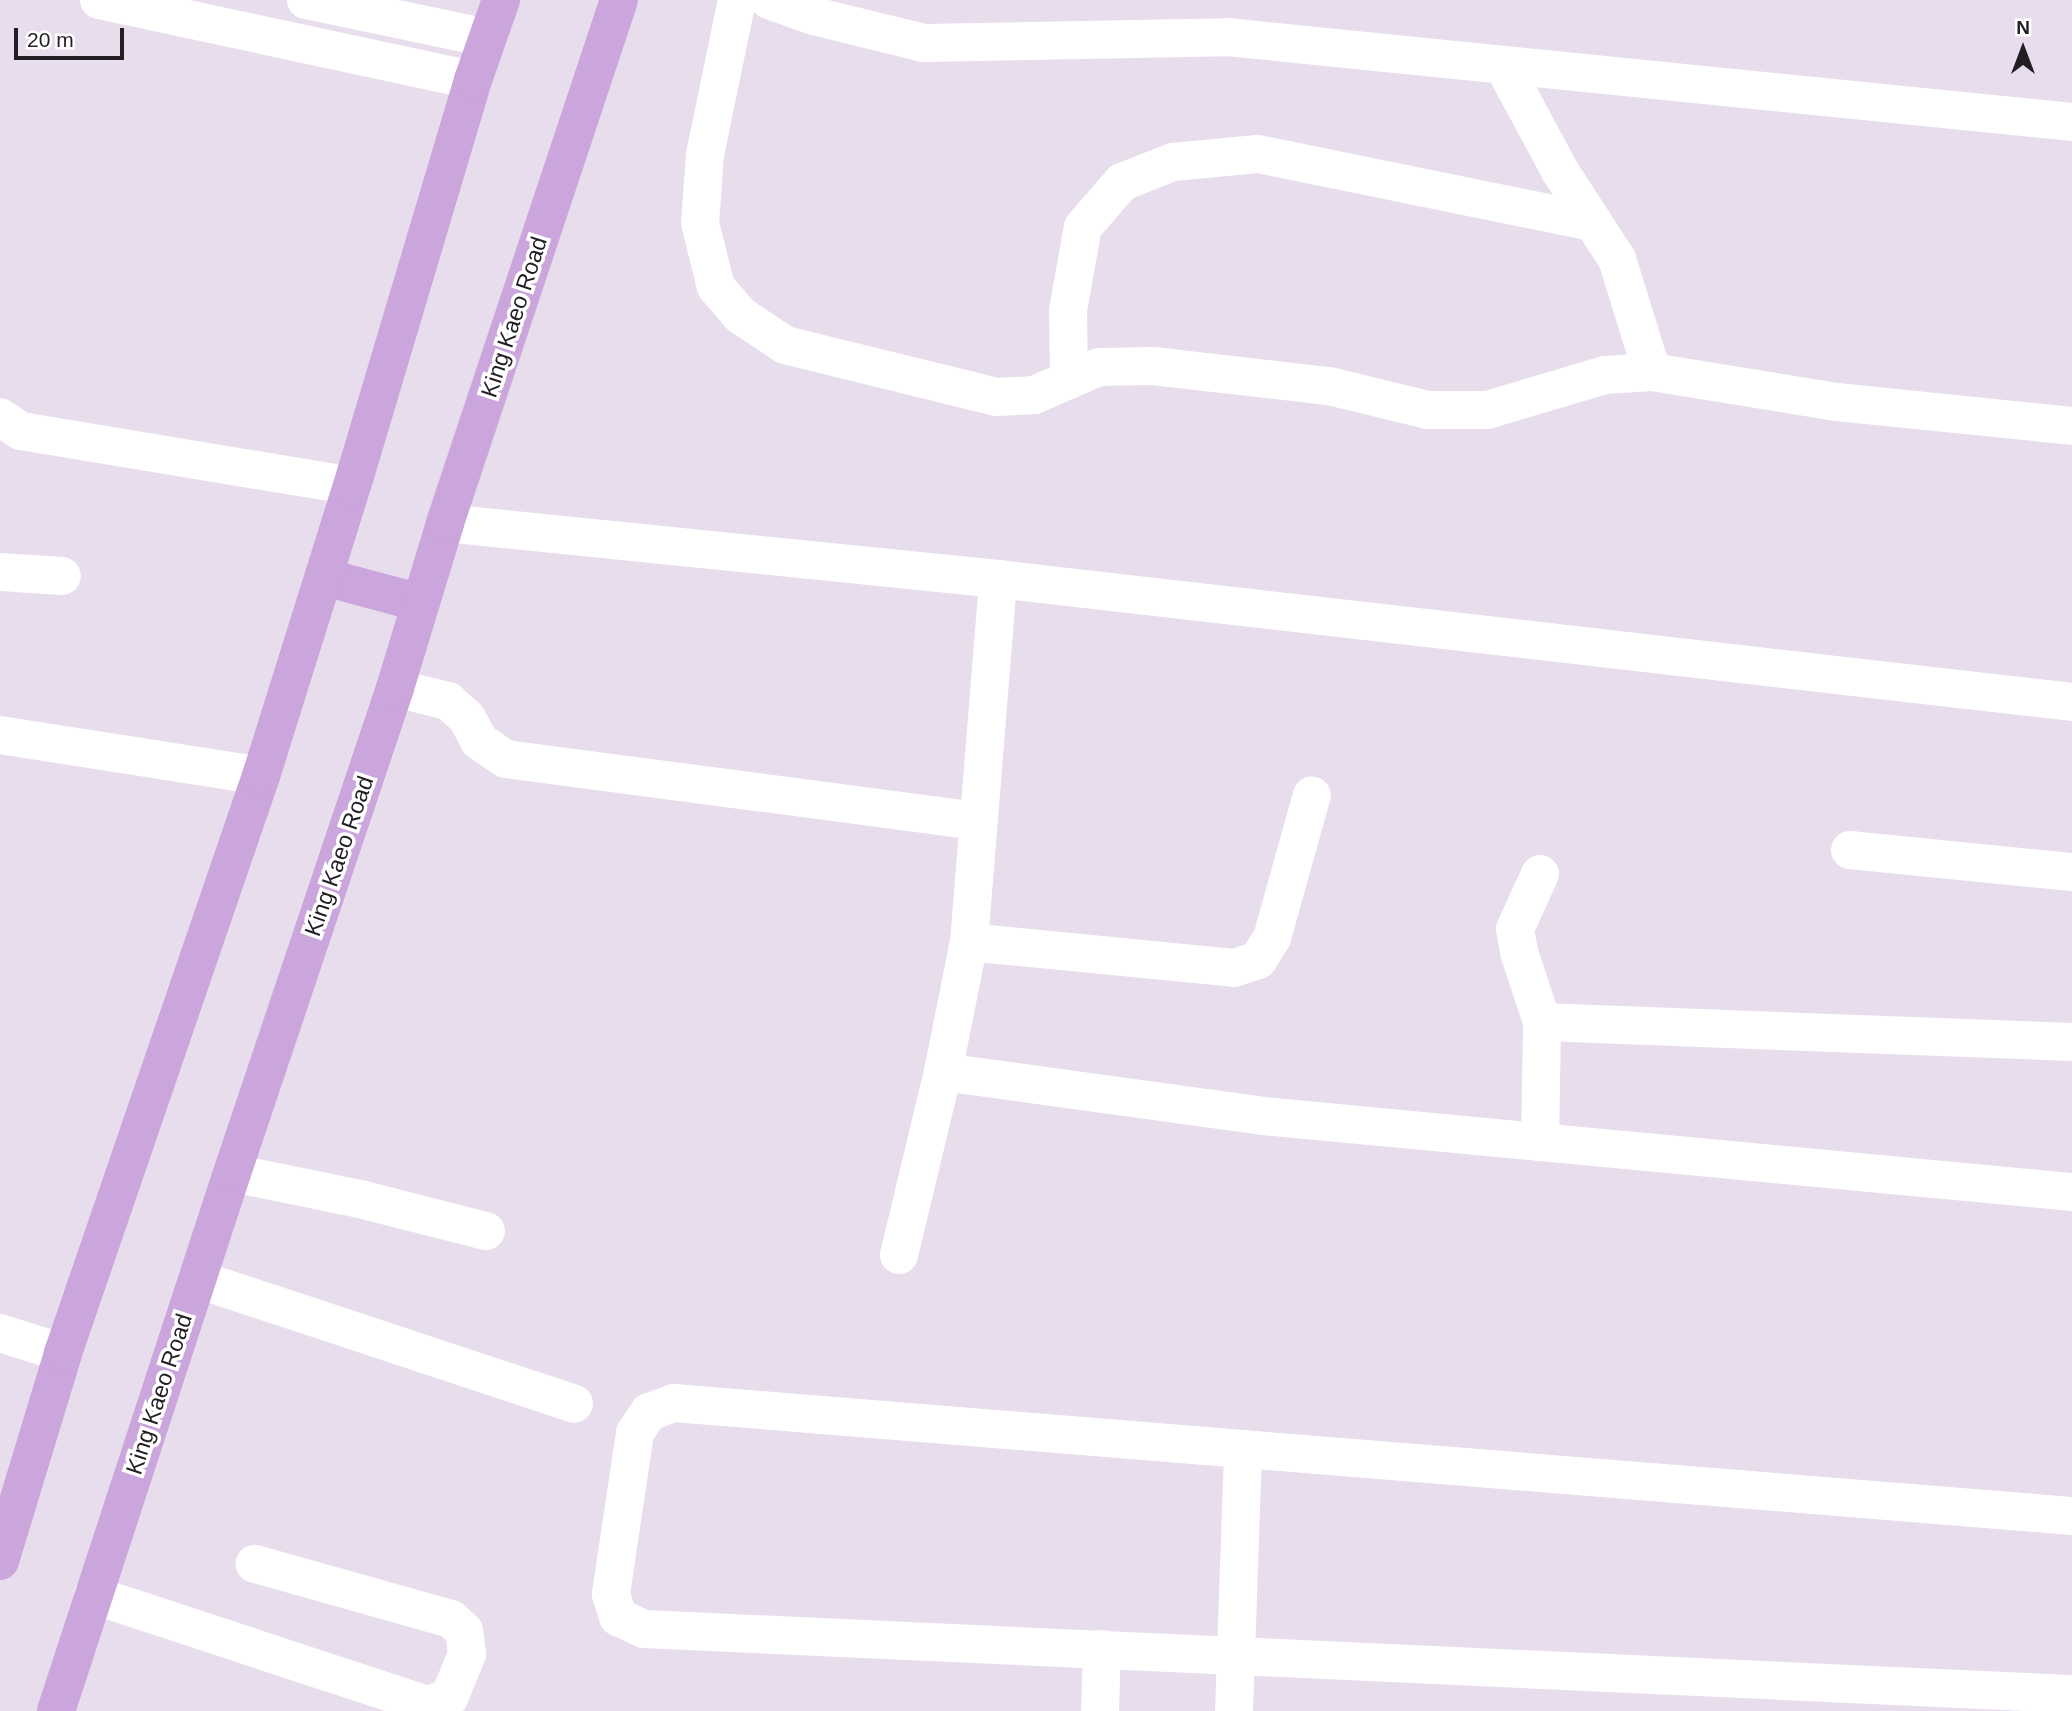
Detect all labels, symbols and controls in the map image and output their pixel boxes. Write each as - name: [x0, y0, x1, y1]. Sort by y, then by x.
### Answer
- scale bar: [18, 14, 128, 58]
- north arrow: [1988, 14, 2058, 84]
- text: N: [2016, 17, 2030, 38]
- text: 20 m: [27, 28, 74, 51]
- street label: King Kaeo Road: [475, 233, 553, 401]
- street label: King Kaeo Road: [299, 772, 379, 940]
- street label: King Kaeo Road: [120, 1310, 198, 1478]

